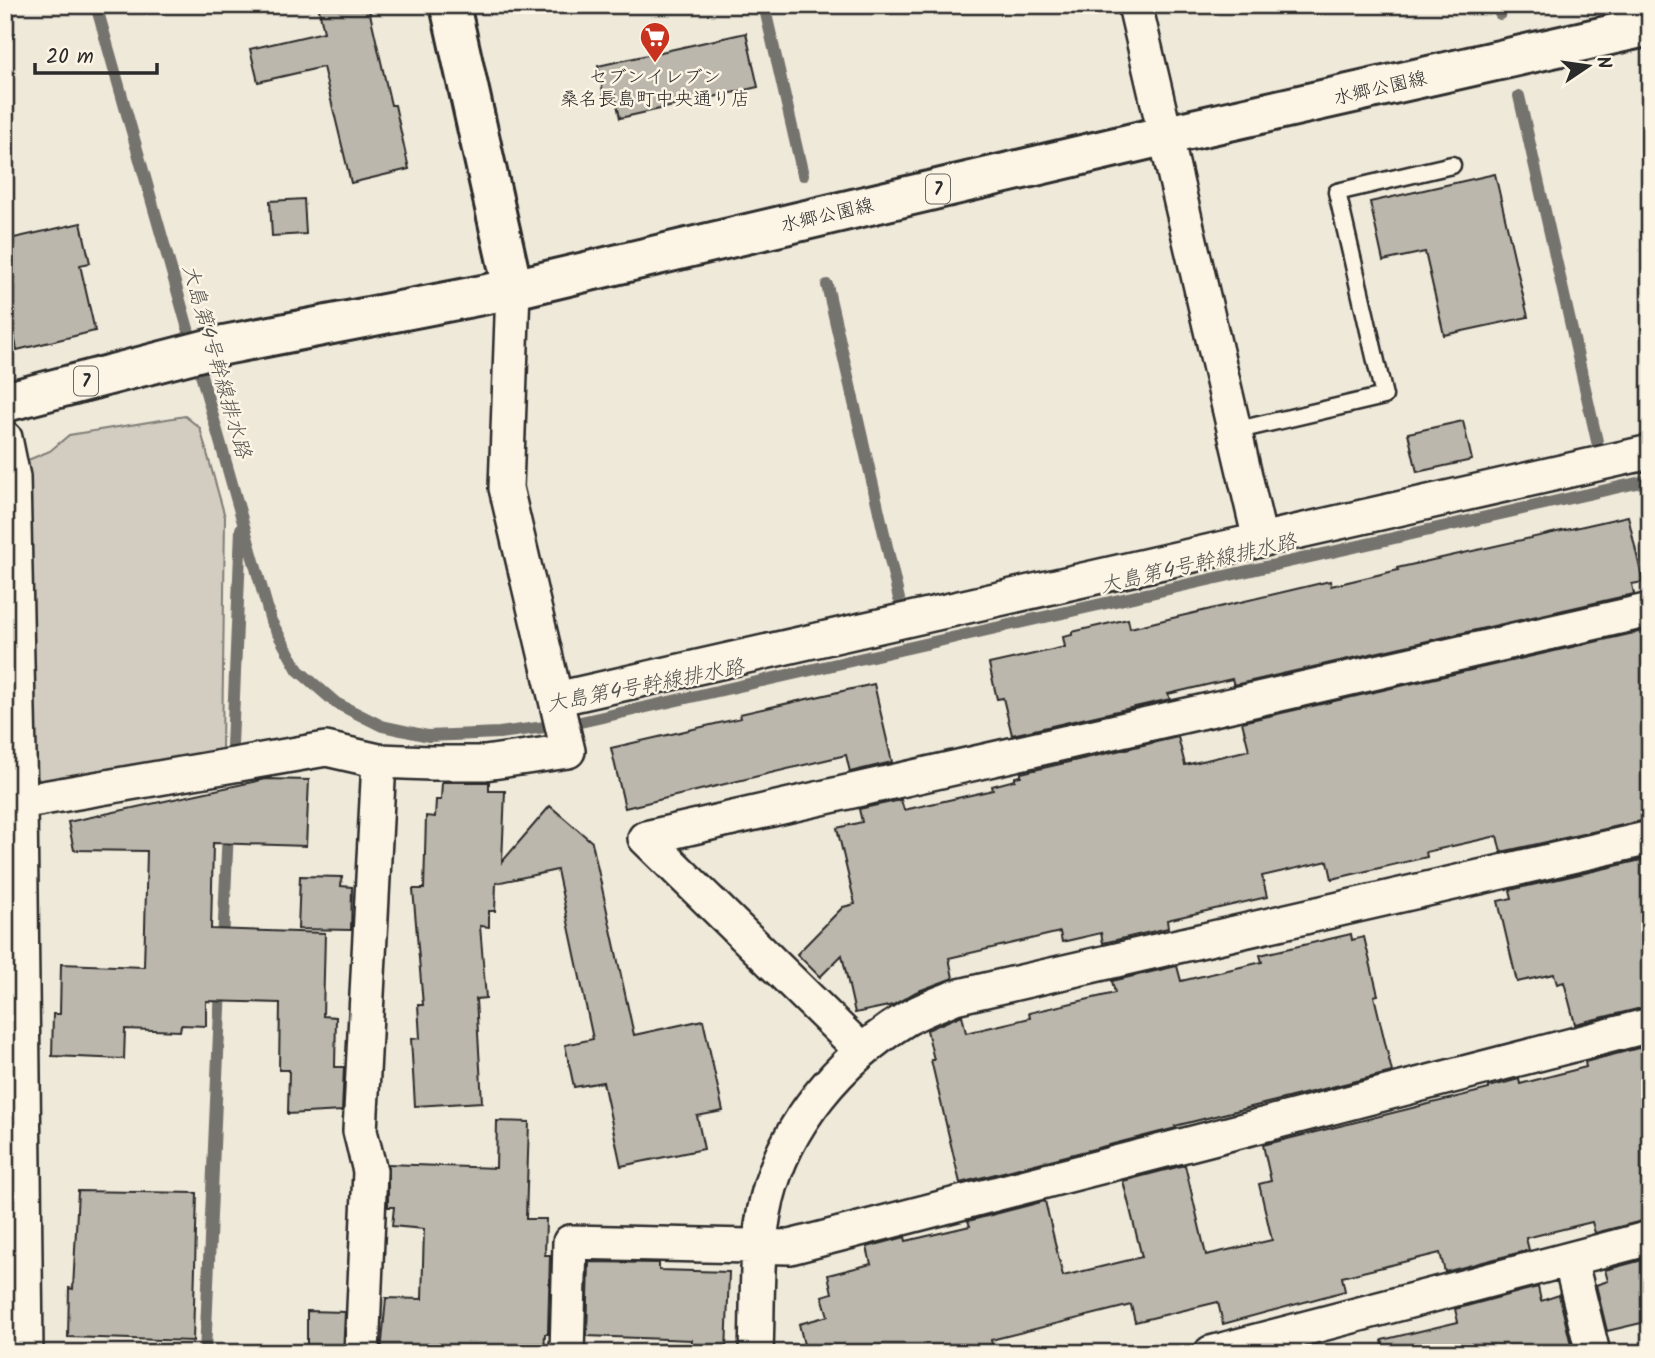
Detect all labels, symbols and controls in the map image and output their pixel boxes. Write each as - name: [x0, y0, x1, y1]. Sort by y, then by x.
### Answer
- supermarket icon: セブンイレブン 桑名長島町中央通り店: [638, 20, 672, 64]
- scale bar: [35, 32, 158, 76]
- north arrow: [1554, 32, 1624, 102]
- text: 20 m: [46, 41, 94, 74]
- text: N: [1587, 53, 1619, 72]
- place label: セブンイレブン 桑名長島町中央通り店: [560, 63, 750, 115]
- street label: 水郷公園線: [1331, 64, 1430, 114]
- road number: 7: [926, 174, 950, 204]
- street label: 水郷公園線: [778, 191, 877, 241]
- water label: 大島第4号幹線排水路: [172, 260, 259, 463]
- road number: 7: [74, 366, 98, 396]
- water label: 大島第4号幹線排水路: [1097, 526, 1301, 603]
- water label: 大島第4号幹線排水路: [544, 651, 748, 722]

